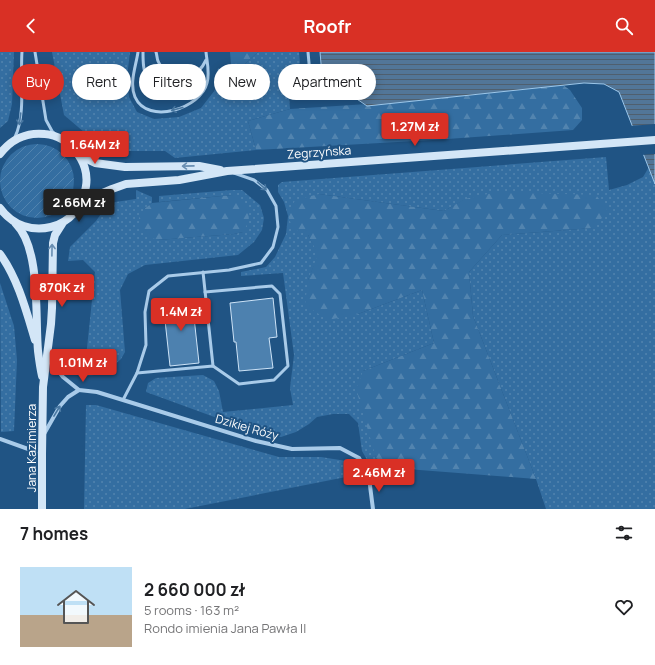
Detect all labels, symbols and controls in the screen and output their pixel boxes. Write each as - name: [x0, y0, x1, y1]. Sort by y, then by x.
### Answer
- text: Roofr: [303, 14, 352, 38]
- icon: back: [20, 15, 42, 37]
- icon: search: [613, 15, 635, 37]
- chip: Buy: [12, 64, 64, 100]
- chip: Rent: [72, 64, 131, 100]
- chip: Filters: [139, 64, 206, 100]
- chip: New: [214, 64, 270, 100]
- chip: Apartment: [278, 64, 376, 100]
- one-way arrow: [171, 106, 184, 113]
- one-way arrow: [16, 112, 24, 125]
- pin: 1.27M zł: [374, 113, 456, 147]
- text: 1.27M zł: [390, 117, 440, 135]
- pin: 1.64M zł: [54, 131, 136, 165]
- text: 1.64M zł: [70, 135, 120, 153]
- street label: Zegrzyńska: [286, 141, 352, 163]
- one-way arrow: [182, 162, 195, 170]
- one-way arrow: [257, 182, 267, 191]
- pin: 2.66M zł: [38, 189, 120, 223]
- text: 2.66M zł: [52, 193, 106, 211]
- one-way arrow: [49, 244, 56, 257]
- pin: 870K zł: [25, 274, 99, 308]
- text: 870K zł: [39, 278, 85, 296]
- pin: 1.4M zł: [144, 298, 218, 332]
- text: 1.4M zł: [160, 302, 202, 320]
- pin: 1.01M zł: [42, 349, 124, 383]
- text: 1.01M zł: [59, 353, 107, 371]
- street label: Jana Kazimierza: [23, 404, 40, 492]
- one-way arrow: [54, 405, 62, 417]
- street label: Dzikiej Róży: [213, 410, 281, 444]
- pin: 2.46M zł: [338, 459, 420, 493]
- text: 2.46M zł: [353, 463, 406, 481]
- text: 7 homes: [20, 522, 88, 545]
- icon: filters: [613, 522, 635, 544]
- text: 2 660 000 zł: [144, 578, 245, 601]
- icon: home: [52, 583, 100, 631]
- icon: heart: [613, 596, 635, 618]
- text: 5 rooms · 163 m²: [144, 601, 239, 619]
- text: Rondo imienia Jana Pawła II: [144, 619, 306, 637]

